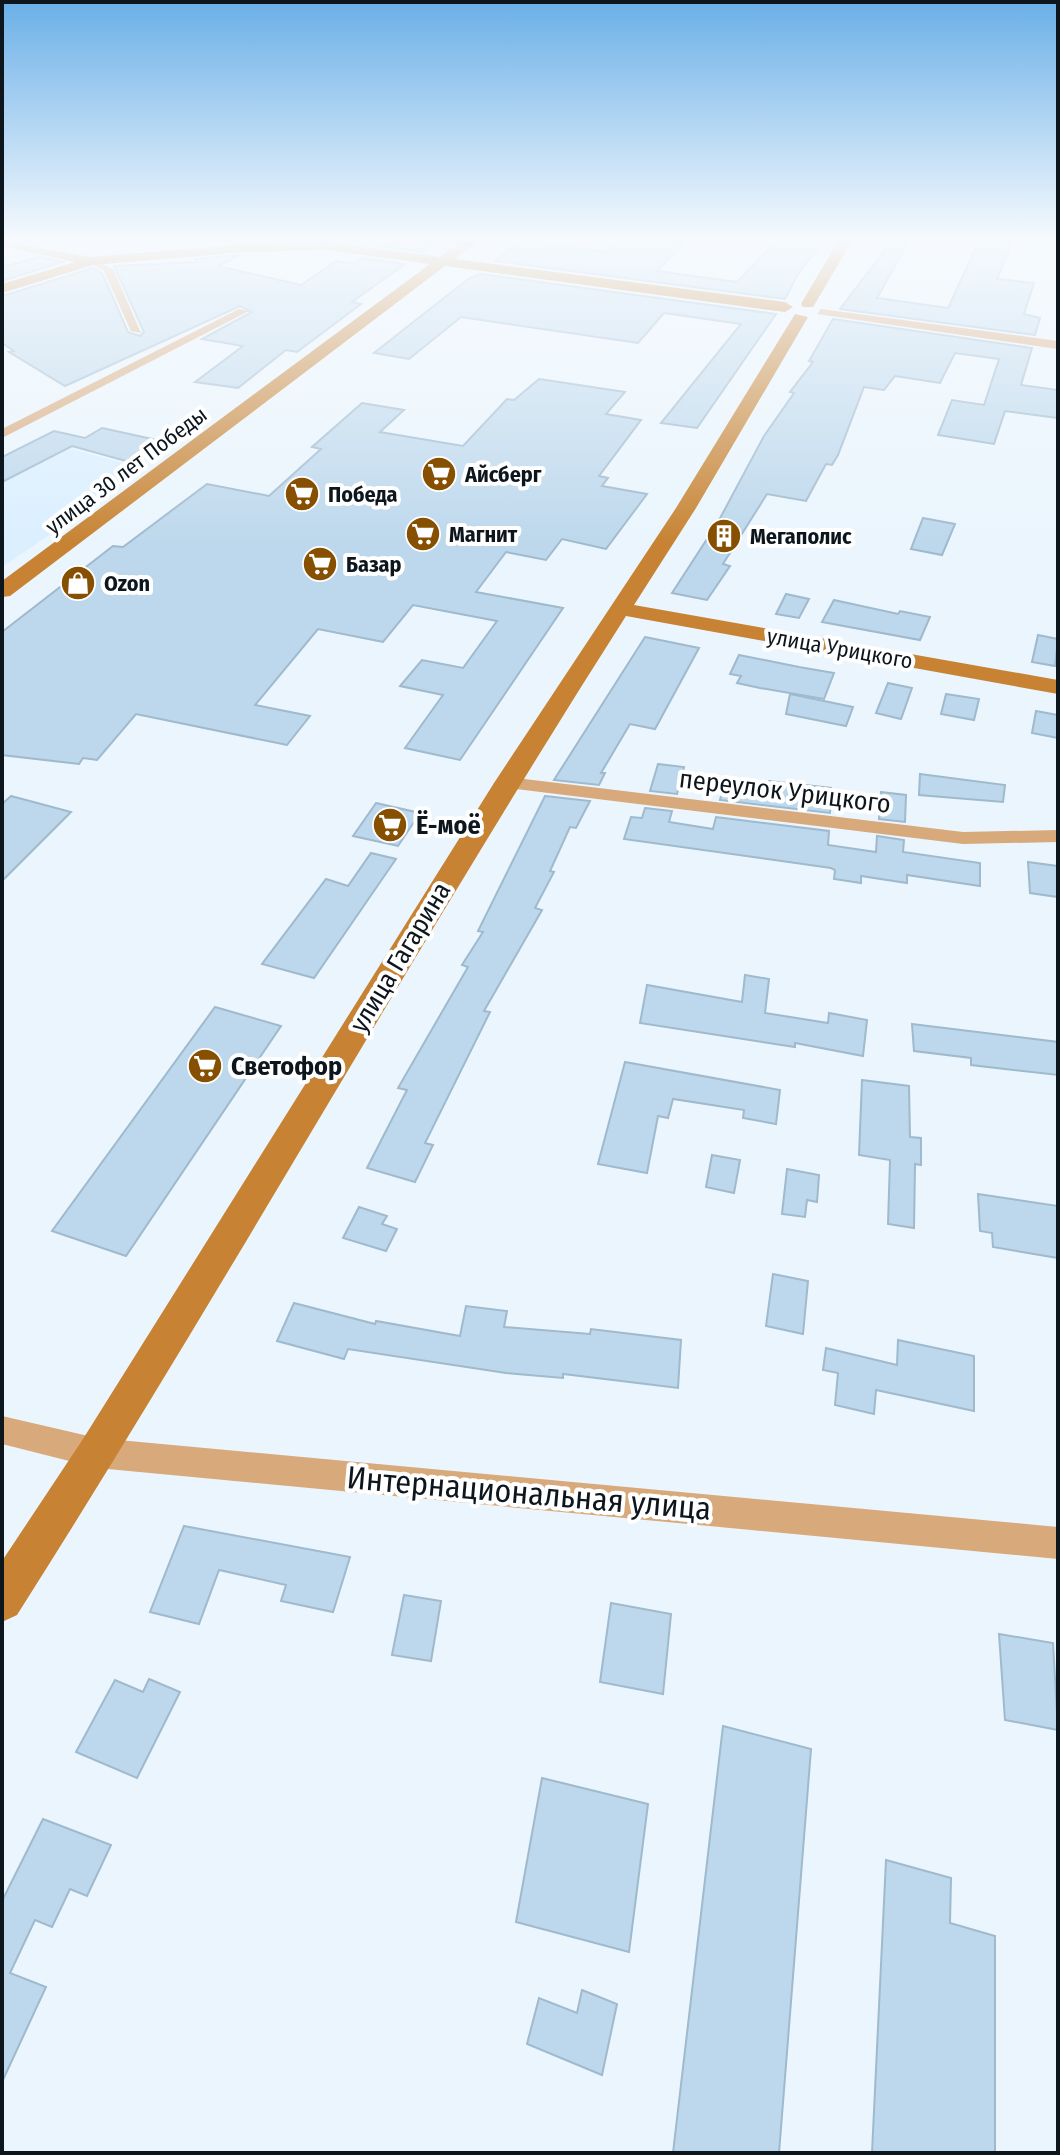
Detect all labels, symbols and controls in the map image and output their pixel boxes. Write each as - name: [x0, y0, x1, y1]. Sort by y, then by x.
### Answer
- street label: улица 30 лет Победы: [40, 401, 212, 540]
- supermarket icon: Айсберг: [420, 455, 458, 493]
- place label: Айсберг: [464, 461, 542, 488]
- supermarket icon: Победа: [283, 475, 321, 513]
- place label: Победа: [328, 481, 398, 508]
- supermarket icon: Магнит: [404, 515, 442, 553]
- building icon: Мегаполис: [705, 517, 743, 555]
- place label: Магнит: [449, 521, 518, 548]
- place label: Мегаполис: [750, 523, 852, 550]
- supermarket icon: Базар: [301, 545, 339, 583]
- place label: Базар: [346, 551, 402, 578]
- shop icon: Ozon: [59, 564, 97, 602]
- place label: Ozon: [104, 570, 150, 597]
- street label: улица Урицкого: [765, 622, 915, 675]
- street label: переулок Урицкого: [677, 763, 892, 820]
- supermarket icon: Ё-моё: [371, 806, 409, 844]
- place label: Ё-моё: [416, 810, 481, 841]
- street label: улица Гагарина: [343, 877, 457, 1038]
- supermarket icon: Светофор: [186, 1047, 224, 1085]
- place label: Светофор: [231, 1051, 342, 1082]
- street label: Интернациональная улица: [345, 1458, 713, 1528]

